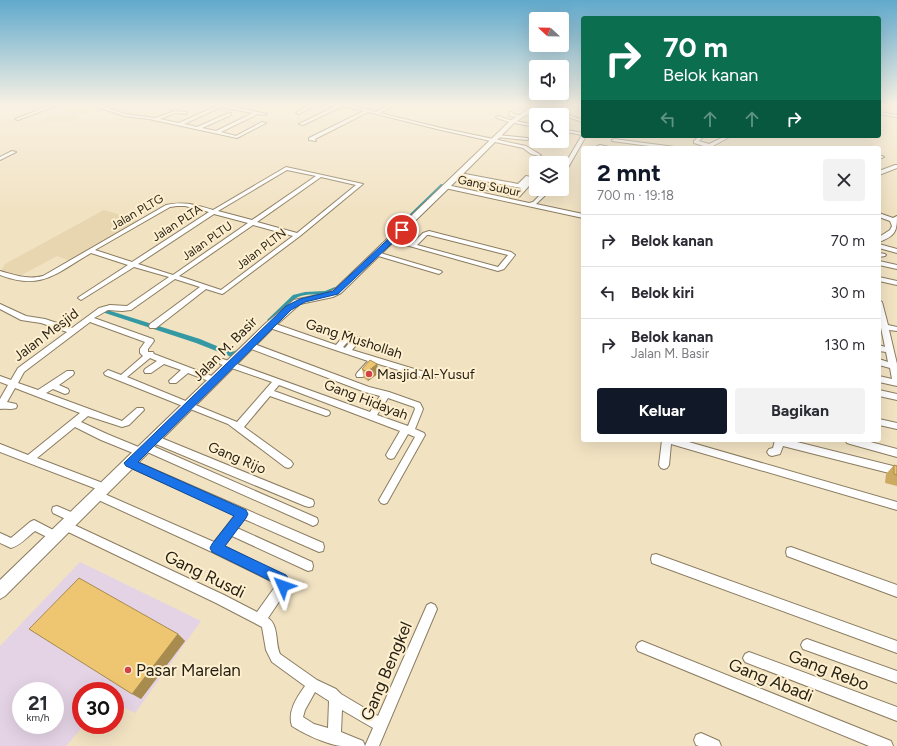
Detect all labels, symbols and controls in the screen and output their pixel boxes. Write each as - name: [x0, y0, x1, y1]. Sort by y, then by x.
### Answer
- north arrow: [529, 12, 569, 52]
- map controls: [529, 12, 569, 196]
- text: 70 m: [663, 30, 728, 64]
- icon: right: [597, 32, 649, 84]
- button: sound: [529, 60, 569, 100]
- text: Belok kanan: [663, 64, 758, 86]
- button: search: [529, 108, 569, 148]
- icon: left: [657, 108, 679, 130]
- icon: ahead: [699, 108, 721, 130]
- icon: ahead: [741, 108, 763, 130]
- icon: right: [783, 108, 805, 130]
- button: layers: [529, 156, 569, 196]
- text: 2 mnt: [597, 158, 661, 187]
- button: close: [823, 159, 865, 201]
- street label: Gang Subur: [456, 173, 522, 199]
- text: 700 m · 19:18: [597, 188, 674, 203]
- street label: Jalan PLTG: [108, 191, 166, 233]
- street label: Jalan PLTA: [149, 202, 205, 244]
- pin: [385, 213, 419, 247]
- street label: Jalan PLTU: [179, 219, 235, 263]
- icon: arrive: [391, 219, 413, 241]
- street label: Jalan PLTN: [233, 226, 289, 272]
- icon: right: [597, 230, 619, 252]
- text: Belok kanan: [631, 232, 713, 250]
- text: 70 m: [831, 232, 865, 250]
- icon: left: [597, 282, 619, 304]
- text: Belok kiri: [631, 284, 694, 302]
- text: 30 m: [831, 284, 865, 302]
- street label: Jalan Mesjid: [10, 305, 82, 365]
- street label: Jalan M. Basir: [189, 313, 261, 385]
- street label: Gang Mushollah: [304, 315, 405, 363]
- text: Belok kanan: [631, 328, 713, 346]
- icon: right: [597, 334, 619, 356]
- text: 130 m: [825, 336, 865, 354]
- text: Jalan M. Basir: [631, 346, 709, 361]
- place label: Masjid Al-Yusuf: [377, 366, 476, 383]
- marker: Masjid Al-Yusuf: [364, 369, 374, 379]
- street label: Gang Hidayah: [322, 376, 410, 424]
- button: Keluar: [597, 388, 727, 434]
- button: Bagikan: [735, 388, 865, 434]
- street label: Gang Rijo: [206, 438, 268, 478]
- street label: Gang Rusdi: [161, 546, 249, 602]
- position arrow: [262, 565, 304, 607]
- street label: Gang Bengkel: [356, 619, 416, 723]
- street label: Gang Rebo: [786, 645, 872, 695]
- street label: Gang Abadi: [726, 654, 816, 706]
- place label: Pasar Marelan: [136, 660, 241, 680]
- marker: Pasar Marelan: [123, 665, 133, 675]
- speed limit sign: 30: [72, 682, 124, 734]
- text: 21: [28, 691, 48, 715]
- text: km/h: [27, 711, 49, 724]

